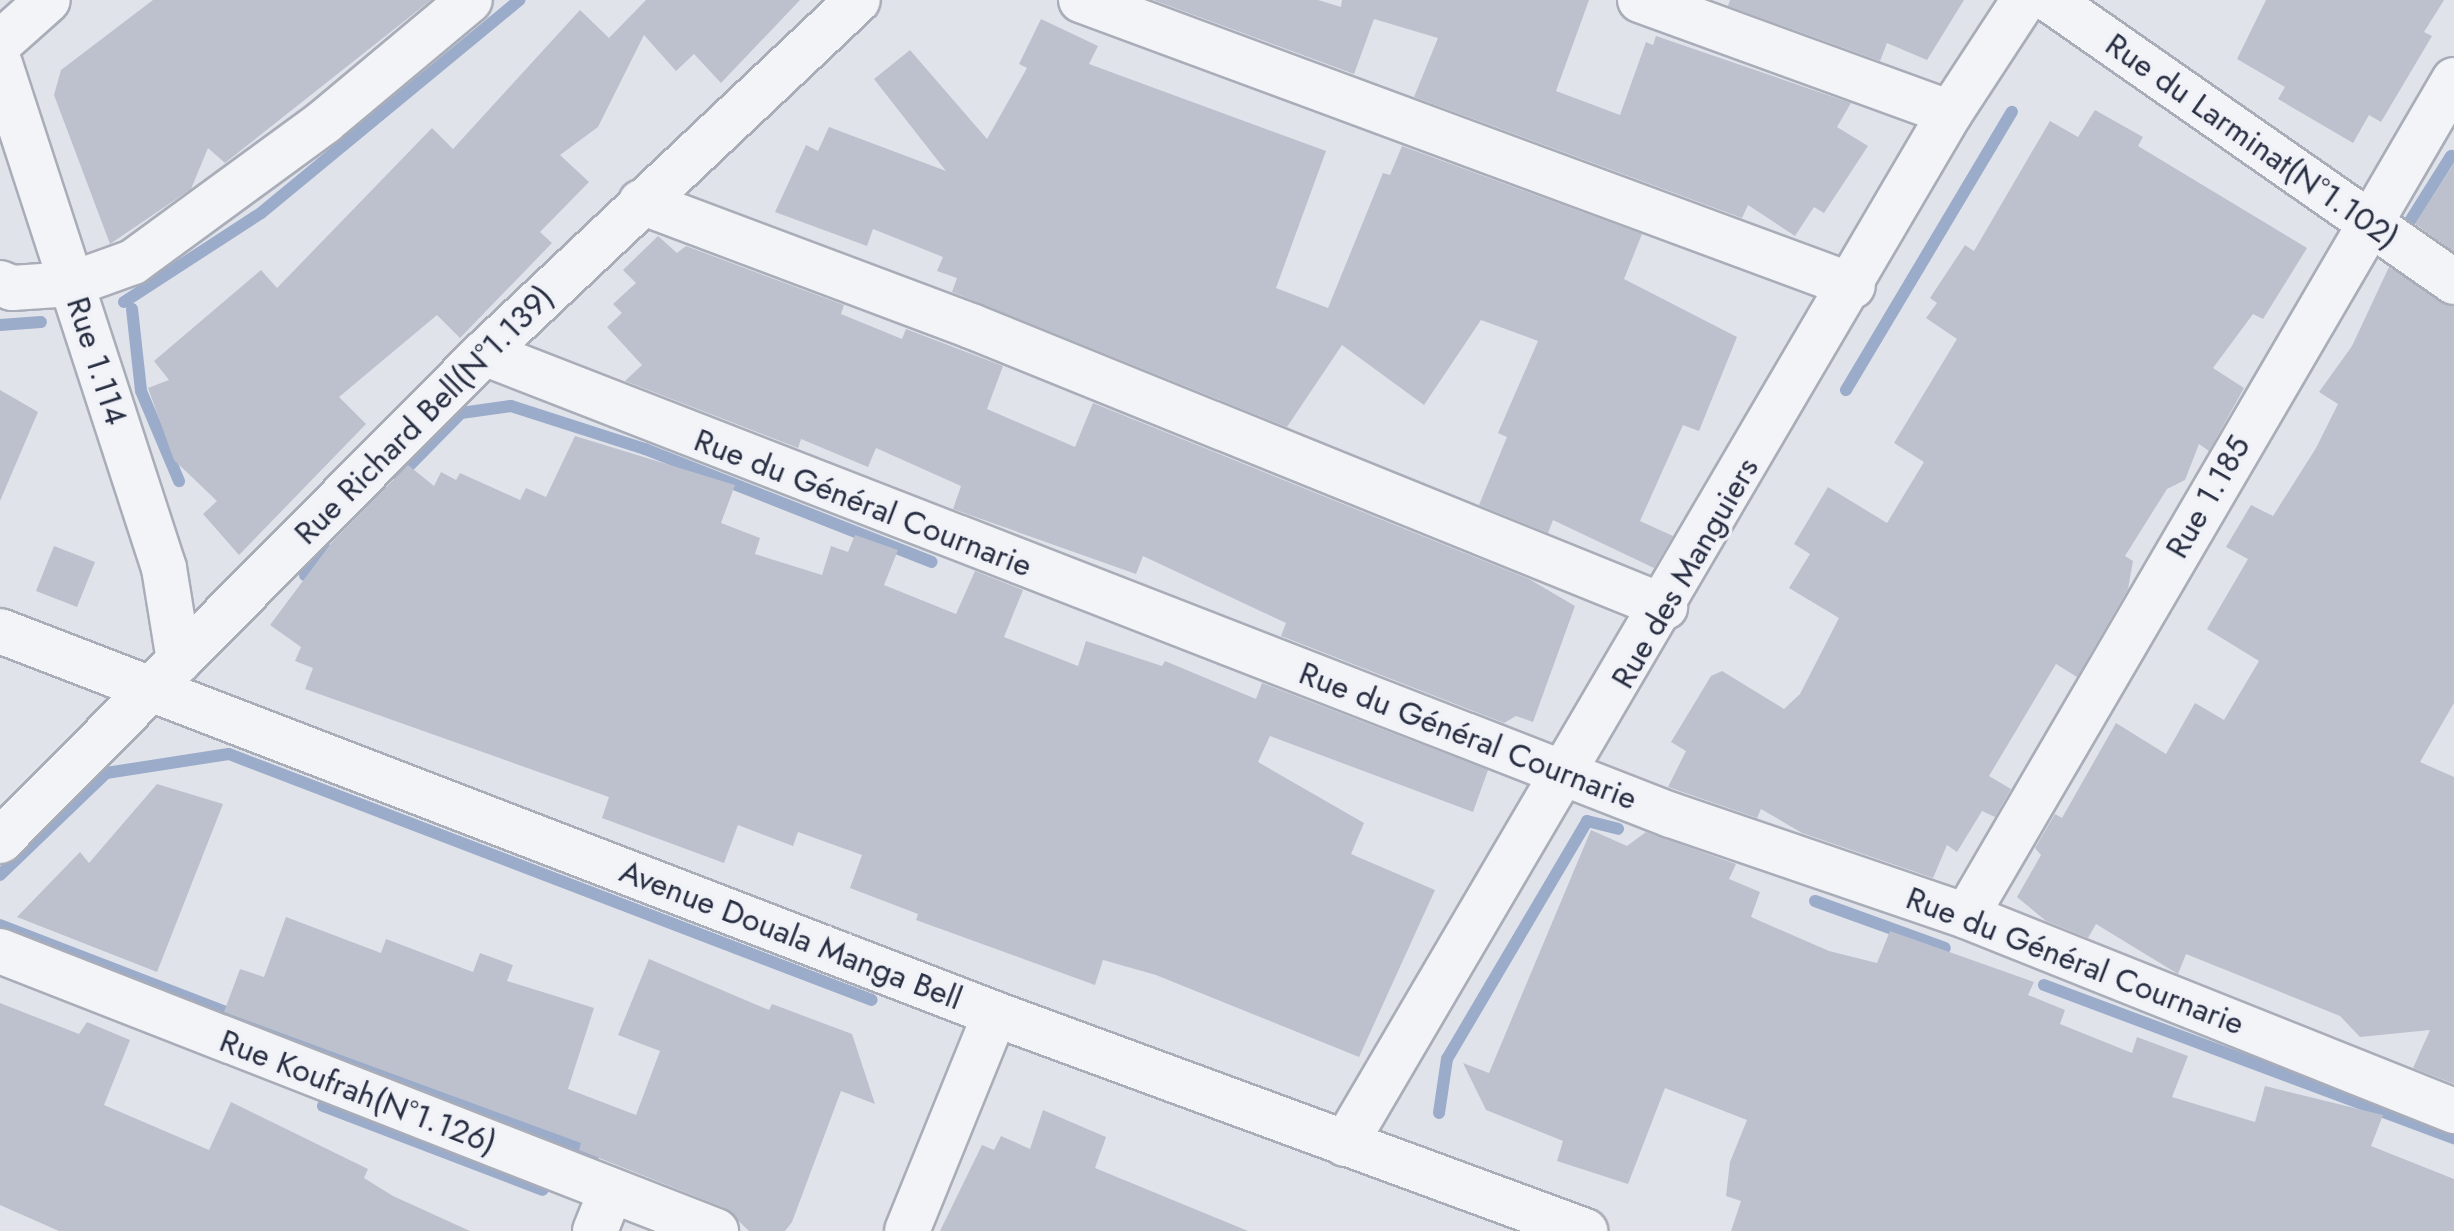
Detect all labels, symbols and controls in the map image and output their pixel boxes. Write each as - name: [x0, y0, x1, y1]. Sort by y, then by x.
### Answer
- street label: Rue du Larminat(N°1.102): [2098, 25, 2406, 257]
- street label: Rue Richard Bell(N°1.139): [287, 278, 561, 552]
- street label: Rue 1.114: [58, 292, 136, 430]
- street label: Rue du Général Cournarie: [689, 421, 1037, 585]
- street label: Rue 1.185: [2158, 429, 2258, 565]
- street label: Rue des Manguiers: [1603, 451, 1767, 695]
- street label: Rue du Général Cournarie: [1294, 654, 1642, 818]
- street label: Avenue Douala Manga Bell: [614, 852, 968, 1018]
- street label: Rue du Général Cournarie: [1901, 879, 2249, 1043]
- street label: Rue Koufrah(N°1.126): [214, 1022, 502, 1162]

